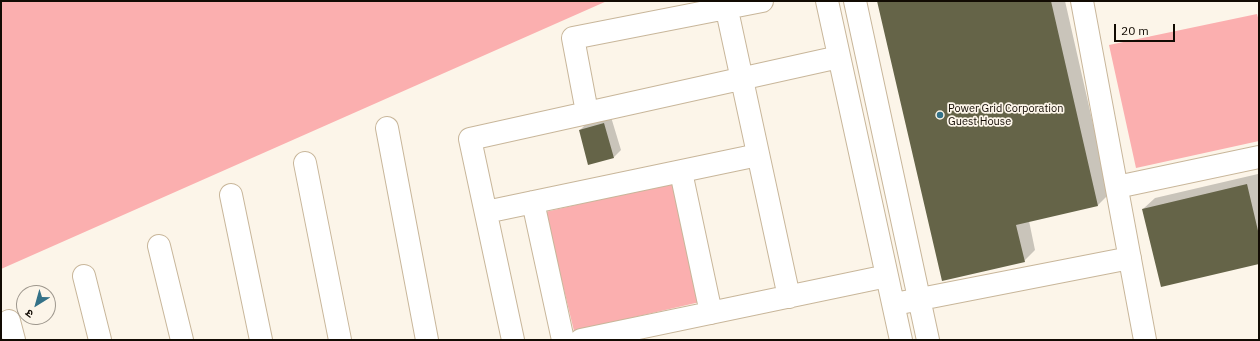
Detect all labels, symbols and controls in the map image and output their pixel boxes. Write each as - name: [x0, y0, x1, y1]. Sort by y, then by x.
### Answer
- scale bar: [1116, 16, 1177, 42]
- text: 20 m: [1121, 23, 1149, 38]
- place label: Power Grid Corporation Guest House: [948, 102, 1063, 128]
- marker: Power Grid Corporation Guest House: [935, 110, 945, 120]
- north arrow: [16, 285, 56, 325]
- text: उ: [23, 306, 36, 321]

